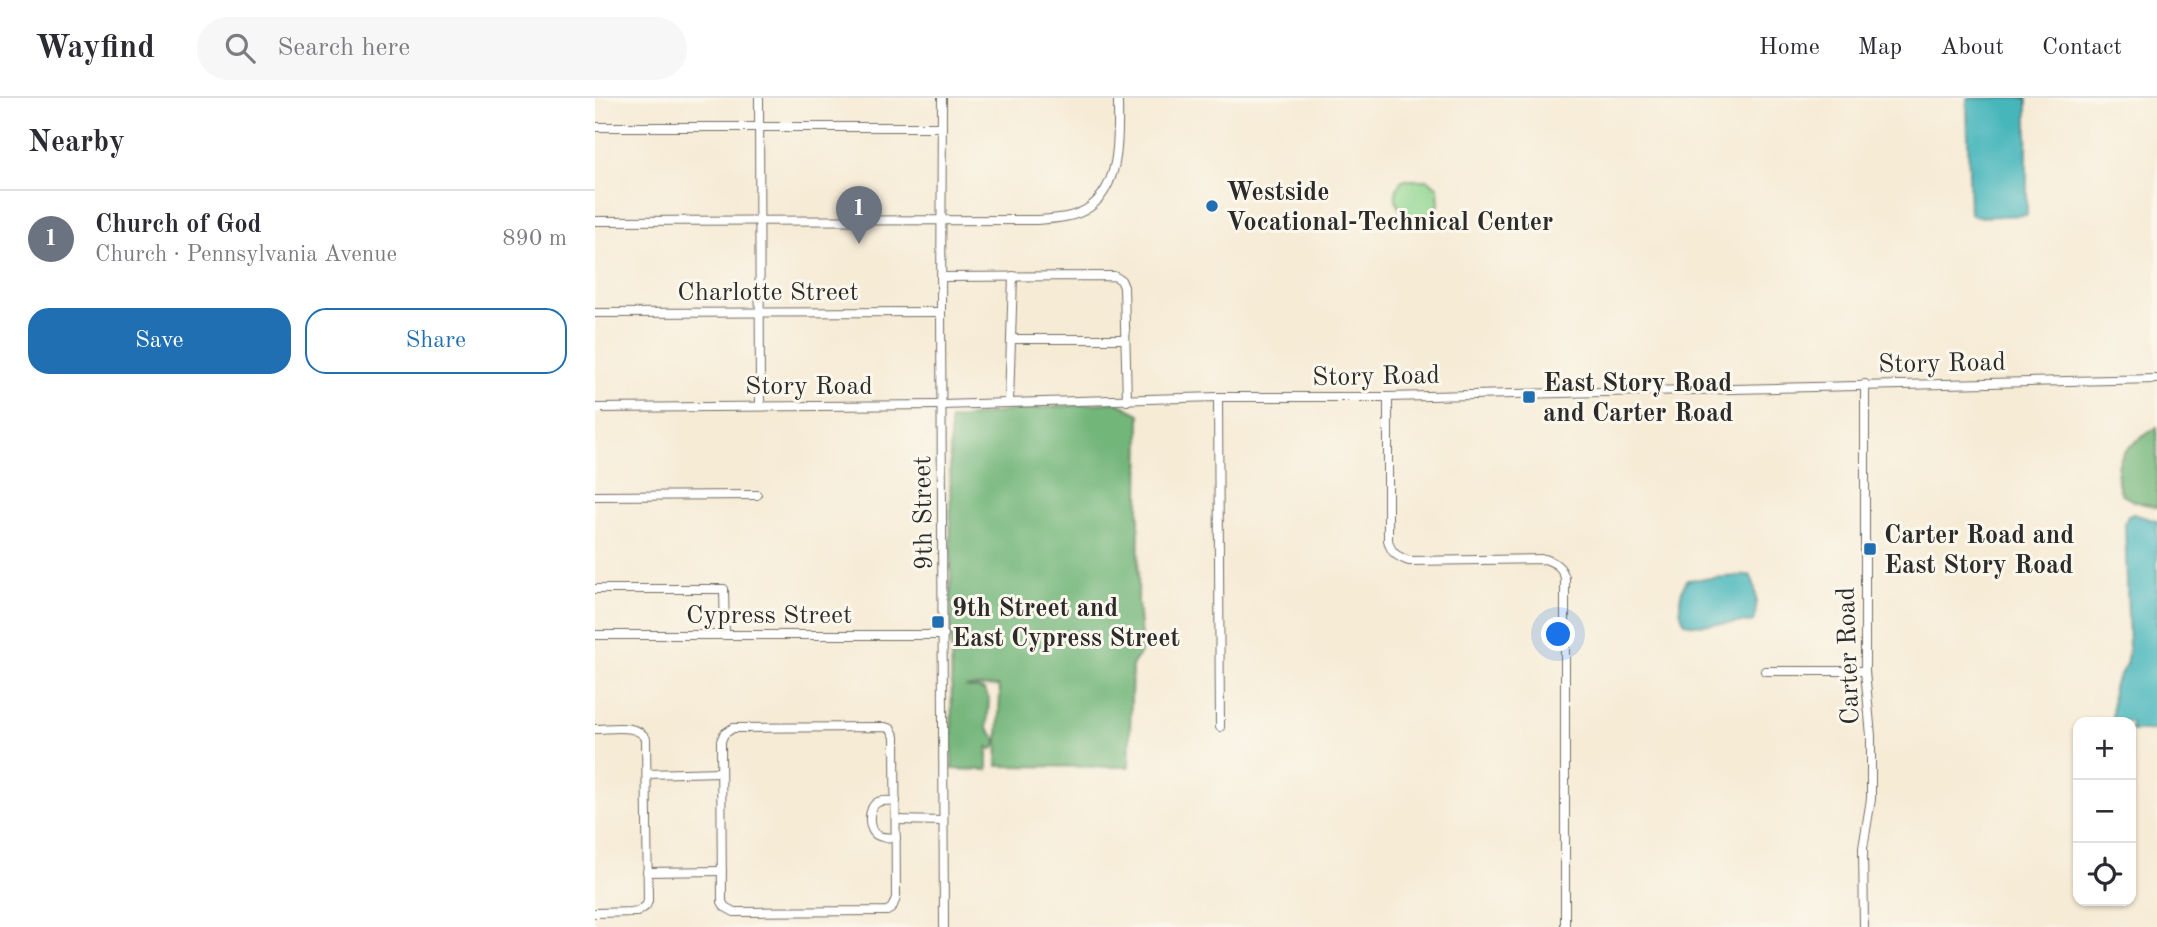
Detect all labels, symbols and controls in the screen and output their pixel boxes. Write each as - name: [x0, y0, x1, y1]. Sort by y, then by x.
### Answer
- search box: [197, 17, 687, 80]
- icon: search: [221, 29, 259, 67]
- text: Wayfind: [35, 32, 155, 65]
- text: Search here: [277, 35, 410, 61]
- text: Home: [1759, 36, 1820, 60]
- text: Map: [1858, 36, 1902, 60]
- text: About: [1940, 36, 2004, 60]
- text: Contact: [2042, 36, 2122, 60]
- text: Nearby: [28, 128, 125, 158]
- place label: Westside Vocational-Technical Center: [1226, 180, 1553, 236]
- pin: 1: [836, 186, 882, 244]
- marker: Westside Vocational-Technical Center: [1204, 198, 1220, 214]
- text: Church of God: [95, 212, 262, 238]
- text: 1: [44, 227, 58, 250]
- text: 890 m: [502, 227, 567, 250]
- text: Church · Pennsylvania Avenue: [95, 243, 397, 266]
- street label: Charlotte Street: [677, 280, 859, 306]
- button: Save: [28, 308, 291, 374]
- button: Share: [305, 308, 567, 374]
- street label: Story Road: [1878, 350, 2006, 378]
- street label: Story Road: [1312, 363, 1440, 391]
- place label: East Story Road and Carter Road: [1543, 371, 1733, 427]
- street label: Story Road: [745, 374, 873, 400]
- marker: East Story Road and Carter Road: [1521, 389, 1537, 405]
- street label: 9th Street: [910, 455, 938, 570]
- place label: Carter Road and East Story Road: [1884, 523, 2074, 579]
- marker: Carter Road and East Story Road: [1862, 541, 1878, 557]
- street label: Carter Road: [1834, 587, 1864, 725]
- place label: 9th Street and East Cypress Street: [952, 596, 1180, 652]
- street label: Cypress Street: [686, 603, 852, 629]
- marker: 9th Street and East Cypress Street: [930, 614, 946, 630]
- your location: [1541, 617, 1575, 651]
- map controls: [2073, 717, 2136, 906]
- button: +: [2073, 717, 2136, 780]
- button: −: [2073, 780, 2136, 843]
- button: locate: [2073, 843, 2136, 906]

